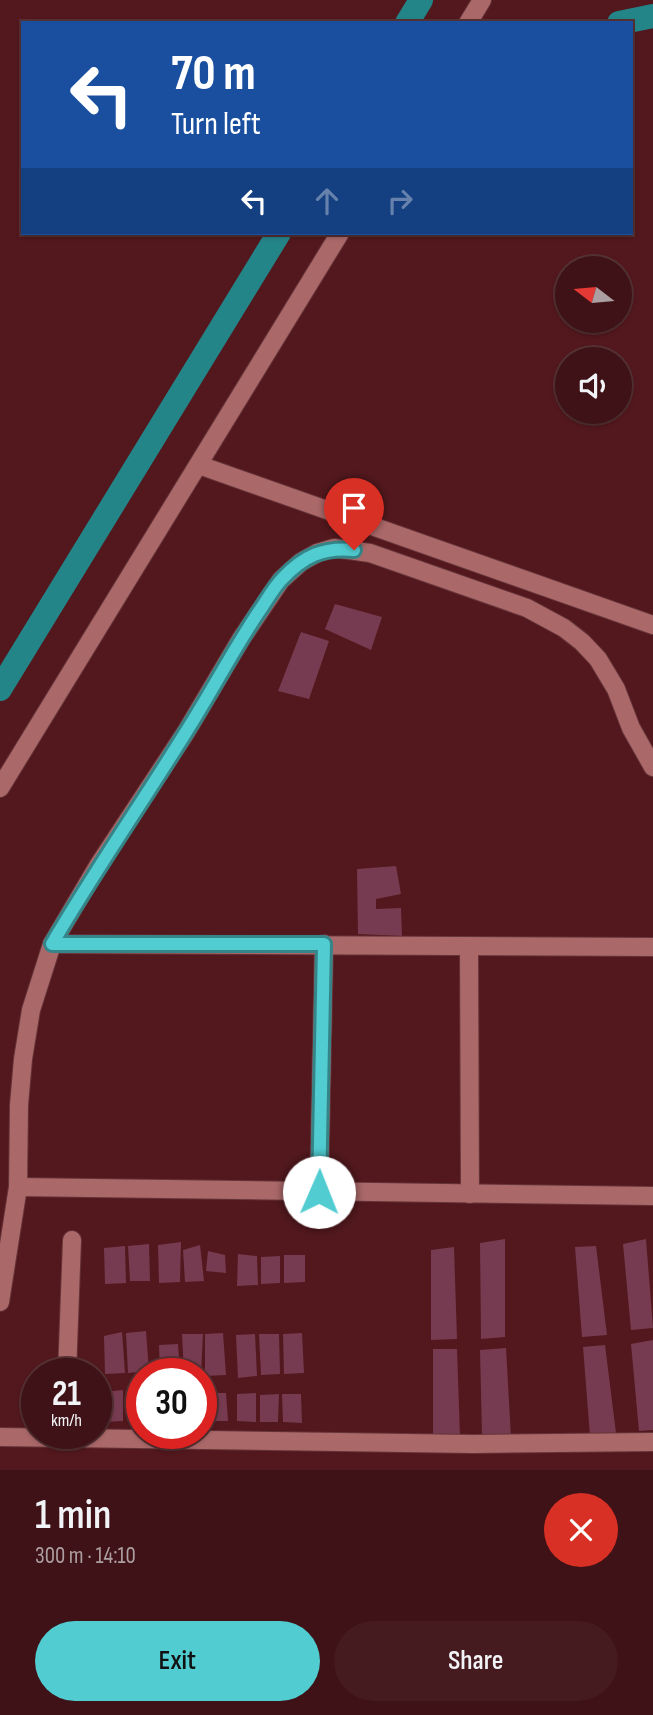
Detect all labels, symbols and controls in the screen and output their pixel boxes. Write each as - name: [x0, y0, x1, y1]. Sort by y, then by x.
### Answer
- text: 70 m: [171, 45, 256, 104]
- icon: left: [56, 49, 147, 140]
- text: Turn left: [171, 105, 261, 144]
- icon: left: [235, 182, 273, 220]
- icon: ahead: [308, 182, 346, 220]
- icon: right: [381, 182, 419, 220]
- north arrow: [555, 256, 632, 332]
- map controls: [555, 256, 632, 424]
- button: sound: [555, 347, 632, 424]
- pin: [324, 478, 384, 550]
- icon: arrive: [335, 489, 373, 527]
- position arrow: [282, 1155, 356, 1229]
- speed limit sign: 30: [126, 1358, 217, 1449]
- text: 21: [52, 1373, 81, 1416]
- text: km/h: [51, 1410, 82, 1431]
- text: 1 min: [35, 1490, 111, 1541]
- button: close: [544, 1493, 618, 1567]
- text: 300 m · 14:10: [35, 1542, 136, 1570]
- button: Exit: [35, 1621, 320, 1701]
- button: Share: [334, 1621, 618, 1701]

